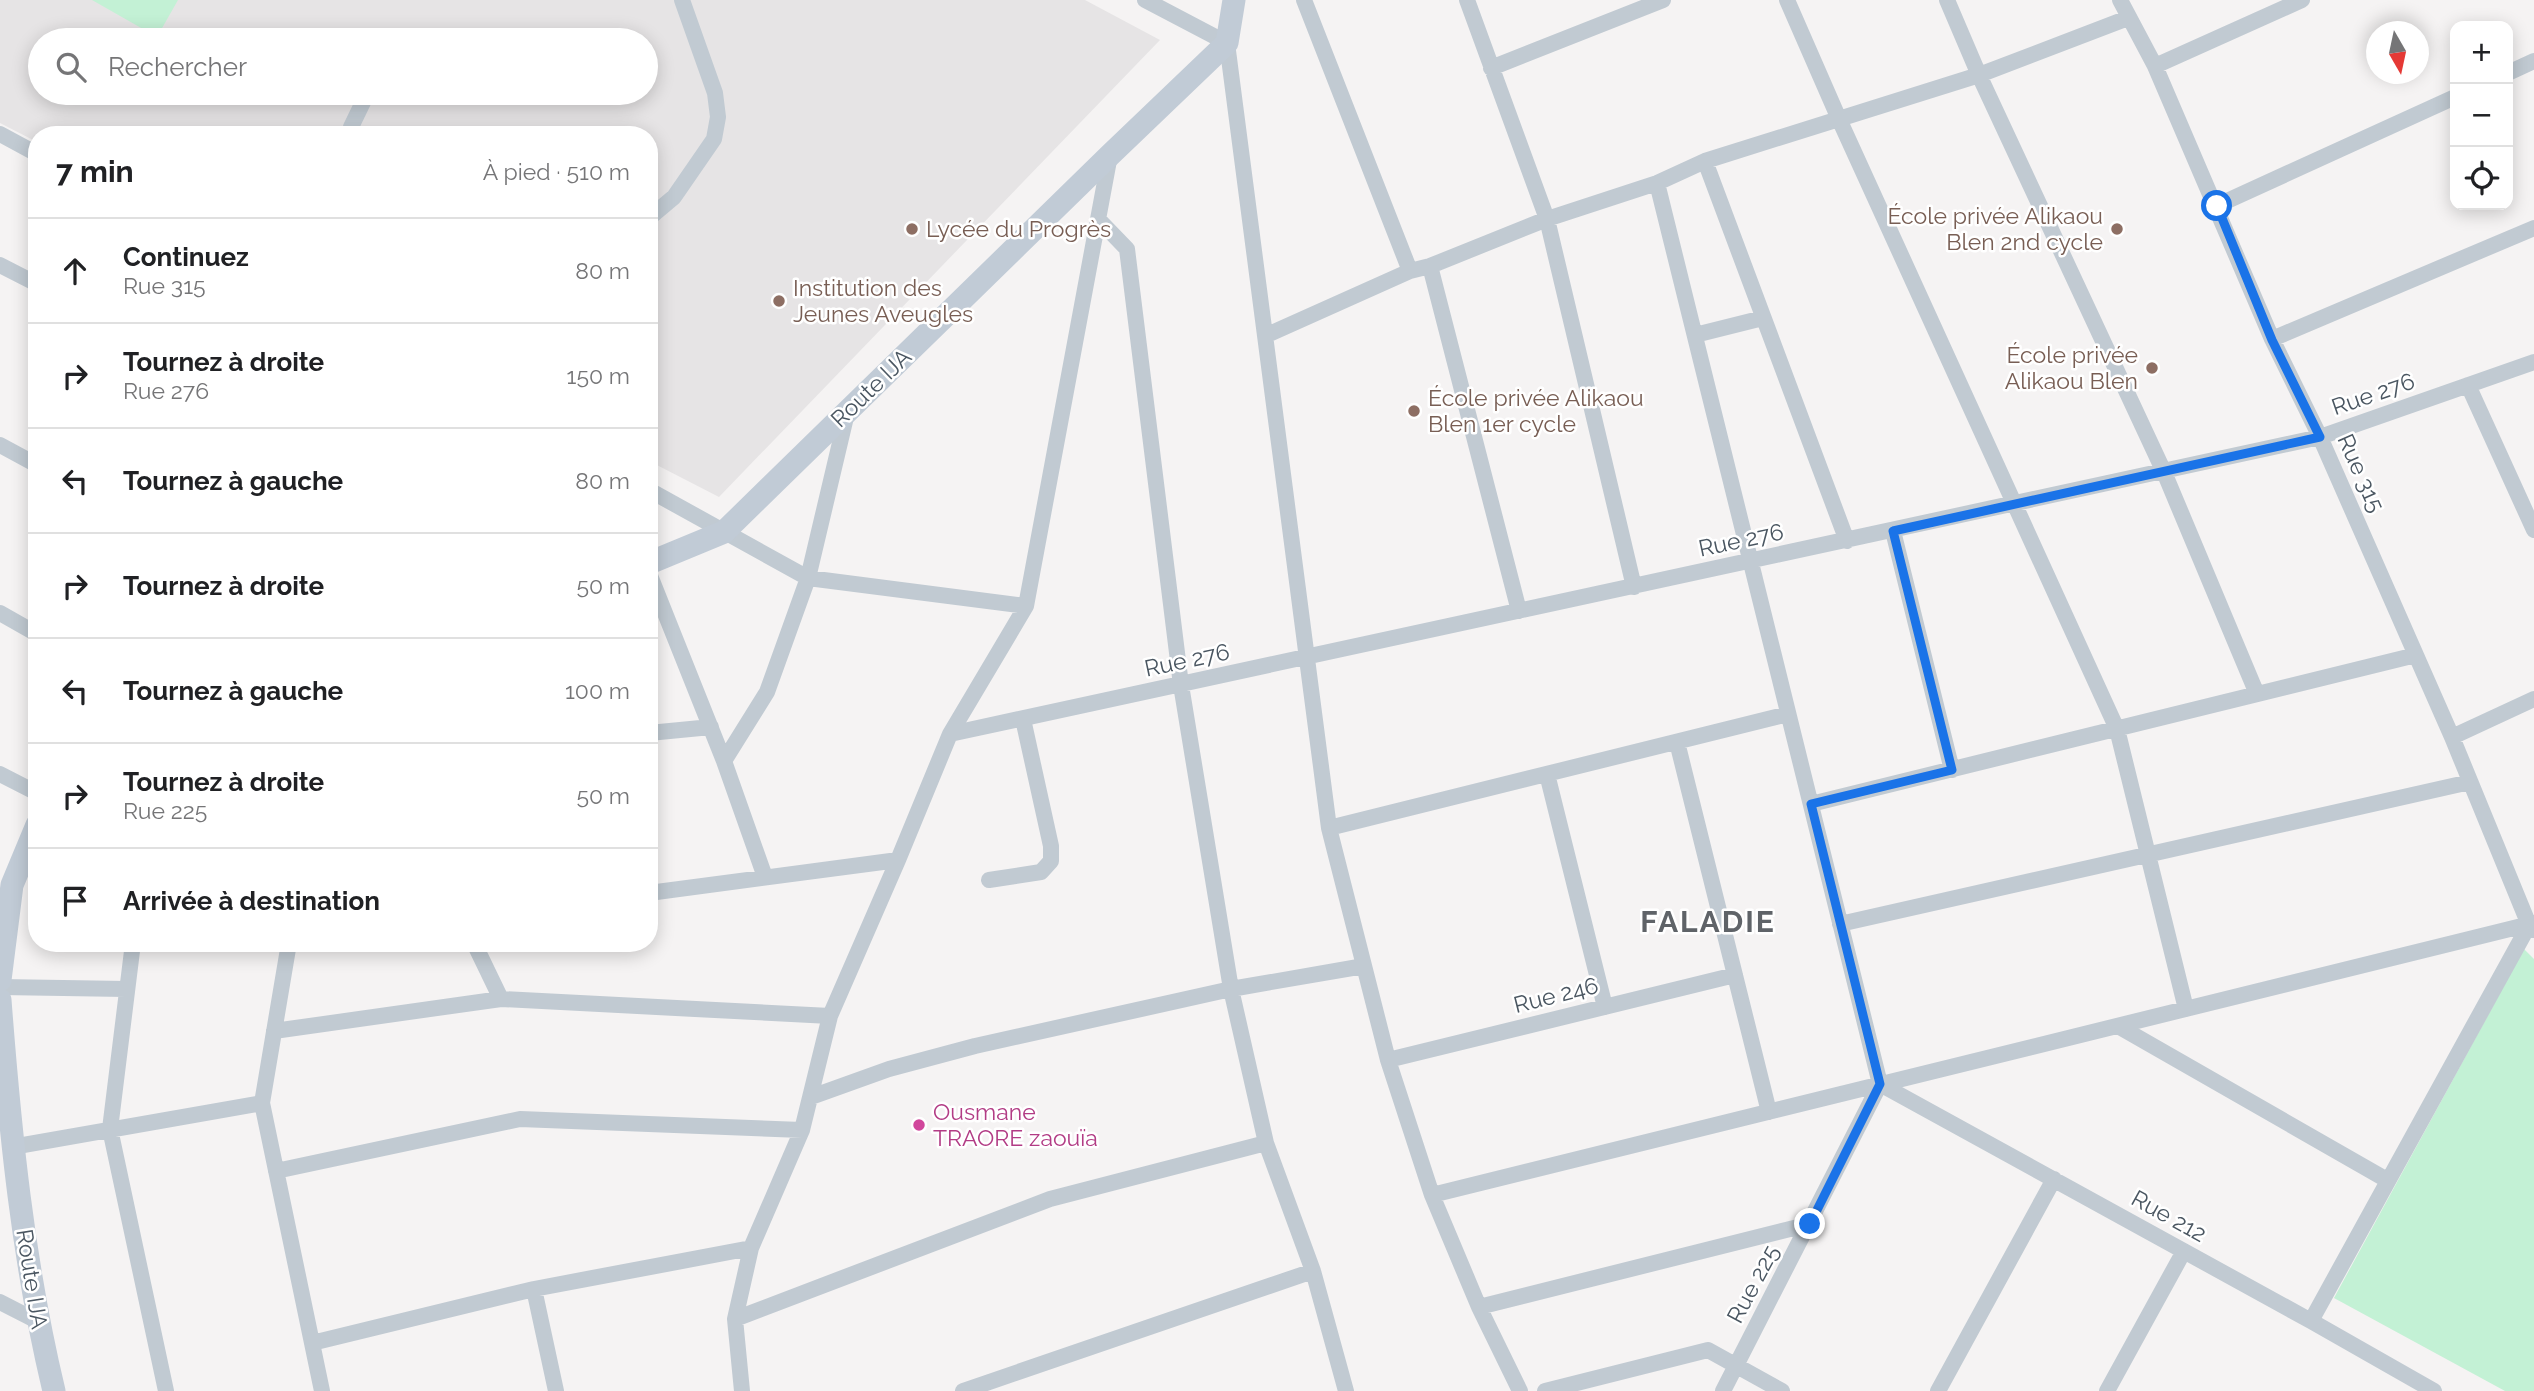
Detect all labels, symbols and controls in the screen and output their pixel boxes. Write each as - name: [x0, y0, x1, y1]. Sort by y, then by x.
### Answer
- north arrow: [2366, 21, 2429, 84]
- map controls: [2450, 21, 2513, 210]
- button: +: [2450, 21, 2513, 84]
- search box: [28, 28, 658, 105]
- icon: search: [52, 48, 90, 86]
- text: Rechercher: [108, 52, 247, 82]
- button: −: [2450, 84, 2513, 147]
- button: locate: [2450, 147, 2513, 210]
- text: 7 min: [56, 154, 134, 189]
- text: À pied · 510 m: [483, 158, 630, 185]
- route start: [2201, 190, 2232, 221]
- place label: École privée Alikaou Blen 2nd cycle: [1887, 202, 2103, 255]
- place label: Lycée du Progrès: [926, 215, 1111, 242]
- marker: Lycée du Progrès: [904, 221, 920, 237]
- marker: École privée Alikaou Blen 2nd cycle: [2109, 221, 2125, 237]
- text: Continuez: [123, 242, 249, 272]
- icon: ahead: [56, 252, 94, 290]
- text: 80 m: [575, 257, 630, 284]
- text: Rue 315: [123, 272, 206, 299]
- place label: Institution des Jeunes Aveugles: [793, 274, 973, 327]
- marker: Institution des Jeunes Aveugles: [771, 293, 787, 309]
- place label: École privée Alikaou Blen: [2005, 341, 2138, 394]
- street label: Route IJA: [825, 343, 917, 432]
- text: Tournez à droite: [123, 347, 324, 377]
- icon: right: [56, 357, 94, 395]
- marker: École privée Alikaou Blen: [2144, 360, 2160, 376]
- text: 150 m: [567, 362, 630, 389]
- street label: Rue 276: [2328, 367, 2418, 420]
- text: Rue 276: [123, 377, 209, 404]
- place label: École privée Alikaou Blen 1er cycle: [1428, 384, 1644, 437]
- marker: École privée Alikaou Blen 1er cycle: [1406, 403, 1422, 419]
- street label: Rue 315: [2332, 430, 2391, 516]
- icon: left: [56, 462, 94, 500]
- text: Tournez à gauche: [123, 466, 343, 496]
- text: 80 m: [575, 467, 630, 494]
- street label: Rue 276: [1696, 517, 1786, 562]
- icon: right: [56, 567, 94, 605]
- text: Tournez à droite: [123, 571, 324, 601]
- text: 50 m: [576, 572, 630, 599]
- street label: Rue 276: [1142, 637, 1232, 682]
- icon: left: [56, 672, 94, 710]
- text: Tournez à gauche: [123, 676, 343, 706]
- text: 100 m: [565, 677, 630, 704]
- text: Tournez à droite: [123, 767, 324, 797]
- icon: right: [56, 777, 94, 815]
- text: 50 m: [576, 782, 630, 809]
- text: Rue 225: [123, 797, 207, 824]
- icon: arrive: [56, 882, 94, 920]
- text: Arrivée à destination: [123, 886, 380, 916]
- district label: FALADIE: [1640, 904, 1776, 939]
- street label: Rue 246: [1511, 971, 1601, 1018]
- place label: Ousmane TRAORE zaouïa: [933, 1098, 1098, 1151]
- marker: Ousmane TRAORE zaouïa: [911, 1117, 927, 1133]
- street label: Rue 212: [2127, 1184, 2212, 1247]
- route end: [1794, 1208, 1825, 1239]
- street label: Route IJA: [11, 1227, 54, 1331]
- street label: Rue 225: [1721, 1240, 1784, 1327]

